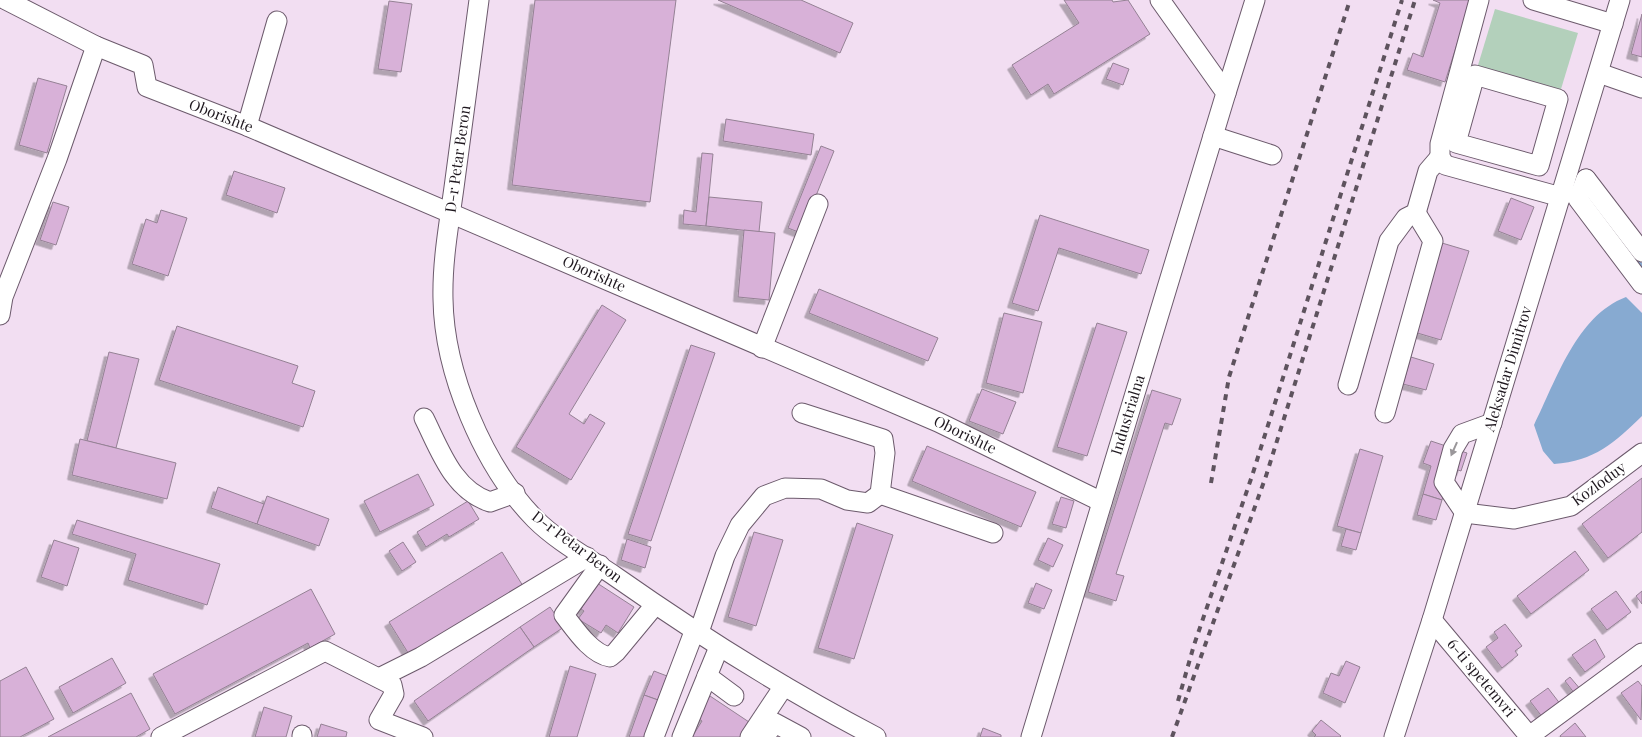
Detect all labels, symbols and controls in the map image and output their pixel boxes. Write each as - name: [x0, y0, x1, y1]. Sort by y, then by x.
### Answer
- street label: Oborishte: [186, 94, 256, 136]
- street label: D-r Petar Beron: [440, 104, 474, 214]
- street label: Oborishte: [560, 250, 629, 296]
- street label: Aleksadar Dimitrov: [1478, 303, 1536, 435]
- street label: Industrialna: [1105, 372, 1149, 457]
- street label: Oborishte: [931, 410, 1000, 458]
- one-way arrow: [1450, 442, 1458, 456]
- street label: Kozloduy: [1567, 456, 1630, 510]
- street label: D-r Petar Beron: [528, 506, 627, 587]
- street label: 6-ti spetemvri: [1443, 634, 1521, 721]

